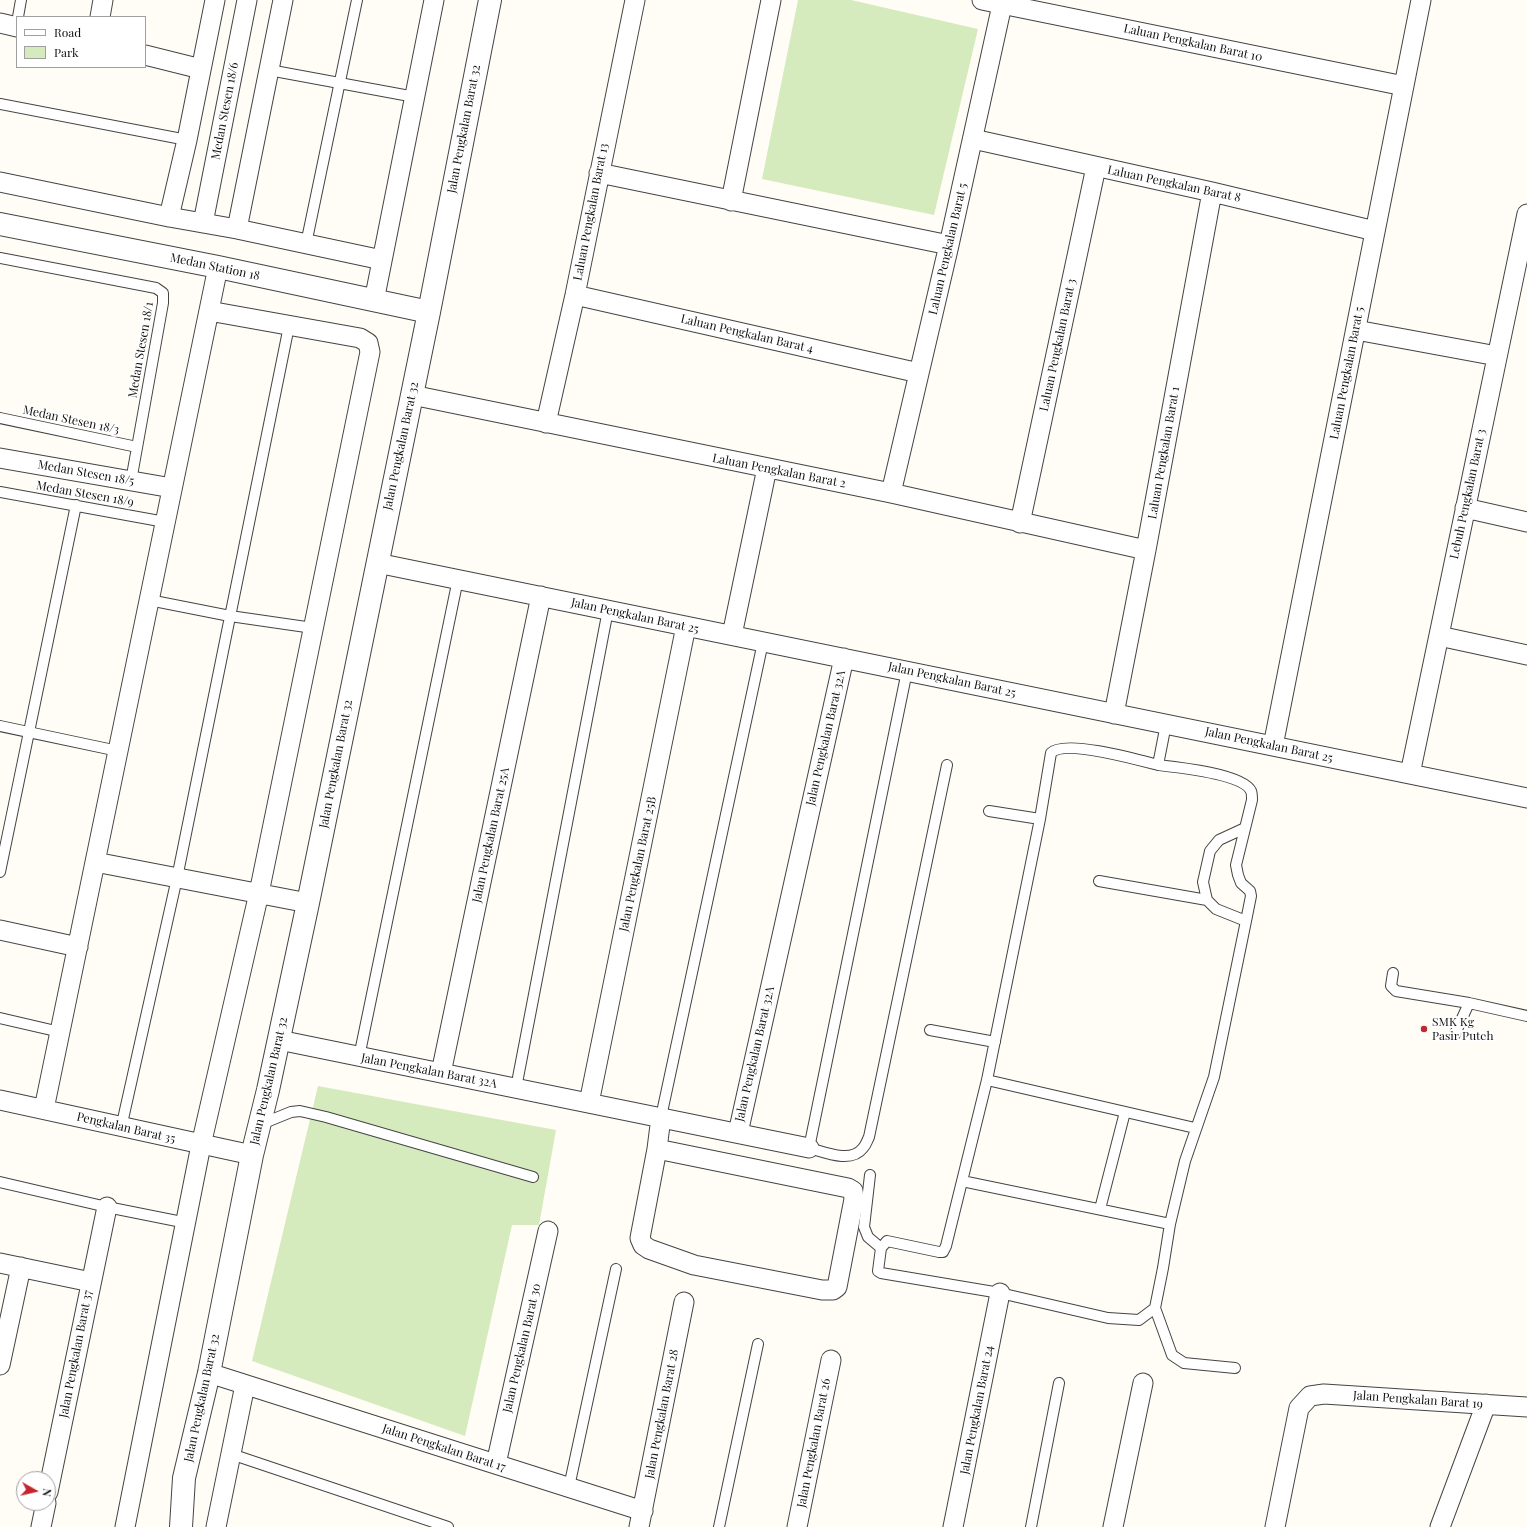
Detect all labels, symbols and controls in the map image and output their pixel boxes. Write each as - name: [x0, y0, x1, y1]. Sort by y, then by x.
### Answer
- legend: [16, 16, 146, 68]
- street label: Laluan Pengkalan Barat 10: [1122, 21, 1264, 65]
- text: Road: [54, 24, 81, 40]
- text: Park: [54, 44, 79, 60]
- street label: Medan Stesen 18/6: [208, 61, 242, 161]
- street label: Jalan Pengkalan Barat 32: [444, 63, 484, 195]
- street label: Laluan Pengkalan Barat 13: [571, 142, 611, 282]
- street label: Laluan Pengkalan Barat 8: [1106, 163, 1242, 205]
- street label: Laluan Pengkalan Barat 5: [926, 182, 970, 316]
- street label: Medan Station 18: [169, 250, 261, 284]
- street label: Laluan Pengkalan Barat 3: [1037, 277, 1079, 413]
- street label: Medan Stesen 18/1: [125, 301, 157, 399]
- street label: Laluan Pengkalan Barat 5: [1327, 305, 1367, 441]
- street label: Laluan Pengkalan Barat 4: [679, 312, 815, 356]
- street label: Jalan Pengkalan Barat 32: [380, 381, 422, 511]
- street label: Laluan Pengkalan Barat 1: [1145, 386, 1183, 520]
- street label: Medan Stesen 18/3: [22, 403, 120, 437]
- street label: Lebuh Pengkalan Barat 3: [1447, 428, 1489, 560]
- street label: Laluan Pengkalan Barat 2: [711, 451, 847, 491]
- street label: Medan Stesen 18/5: [37, 457, 135, 489]
- street label: Medan Stesen 18/9: [35, 478, 135, 510]
- street label: Jalan Pengkalan Barat 25: [570, 595, 700, 637]
- street label: Jalan Pengkalan Barat 25: [887, 659, 1017, 701]
- street label: Jalan Pengkalan Barat 32A: [803, 669, 849, 807]
- street label: Jalan Pengkalan Barat 32: [316, 698, 356, 830]
- street label: Jalan Pengkalan Barat 25: [1204, 724, 1334, 766]
- street label: Jalan Pengkalan Barat 25A: [470, 766, 512, 904]
- street label: Jalan Pengkalan Barat 25B: [617, 795, 659, 933]
- street label: Jalan Pengkalan Barat 32A: [732, 985, 778, 1123]
- place label: SMK Kg Pasir Puteh: [1432, 1015, 1493, 1043]
- street label: Jalan Pengkalan Barat 32: [247, 1016, 291, 1146]
- marker: SMK Kg Pasir Puteh: [1419, 1024, 1429, 1034]
- street label: Jalan Pengkalan Barat 32A: [360, 1051, 498, 1091]
- street label: Pengkalan Barat 35: [75, 1110, 177, 1146]
- street label: Jalan Pengkalan Barat 30: [500, 1282, 544, 1414]
- street label: Jalan Pengkalan Barat 37: [57, 1289, 95, 1419]
- street label: Jalan Pengkalan Barat 32: [181, 1333, 223, 1463]
- street label: Jalan Pengkalan Barat 24: [957, 1344, 997, 1476]
- street label: Jalan Pengkalan Barat 28: [642, 1348, 682, 1480]
- street label: Jalan Pengkalan Barat 26: [794, 1377, 834, 1509]
- street label: Jalan Pengkalan Barat 19: [1353, 1388, 1483, 1412]
- street label: Jalan Pengkalan Barat 17: [381, 1421, 507, 1475]
- north arrow: [16, 1471, 56, 1511]
- text: N: [39, 1488, 55, 1498]

